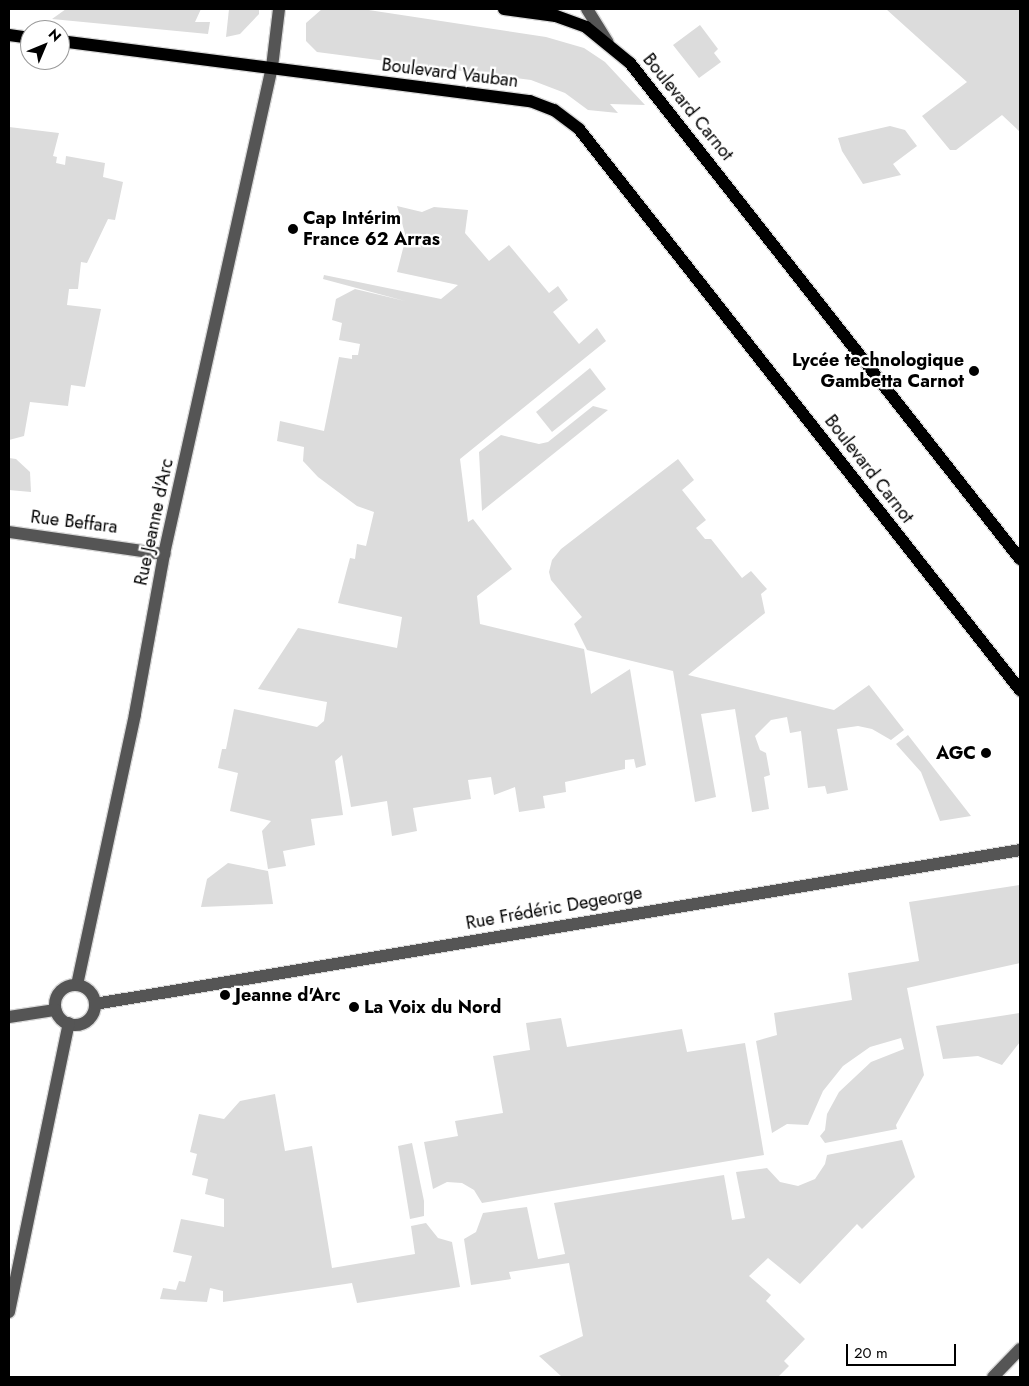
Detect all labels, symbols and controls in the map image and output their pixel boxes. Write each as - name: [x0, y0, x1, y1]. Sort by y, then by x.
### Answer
- north arrow: [20, 20, 70, 70]
- text: N: [44, 24, 66, 46]
- street label: Boulevard Carnot: [638, 49, 738, 165]
- street label: Boulevard Vauban: [380, 54, 520, 92]
- place label: Cap Intérim France 62 Arras: [303, 208, 440, 250]
- marker: Cap Intérim France 62 Arras: [287, 223, 299, 235]
- place label: Lycée technologique Gambetta Carnot: [792, 350, 964, 392]
- marker: Lycée technologique Gambetta Carnot: [968, 365, 980, 377]
- street label: Boulevard Carnot: [820, 410, 918, 528]
- street label: Rue Jeanne d'Arc: [130, 457, 178, 587]
- street label: Rue Beffara: [29, 506, 119, 538]
- place label: AGC: [936, 742, 976, 764]
- marker: AGC: [980, 747, 992, 759]
- street label: Rue Frédéric Degeorge: [464, 882, 644, 934]
- place label: Jeanne d'Arc: [235, 984, 341, 1006]
- marker: Jeanne d'Arc: [219, 989, 231, 1001]
- place label: La Voix du Nord: [364, 996, 501, 1018]
- marker: La Voix du Nord: [348, 1001, 360, 1013]
- scale bar: [849, 1334, 959, 1366]
- text: 20 m: [854, 1342, 888, 1364]

